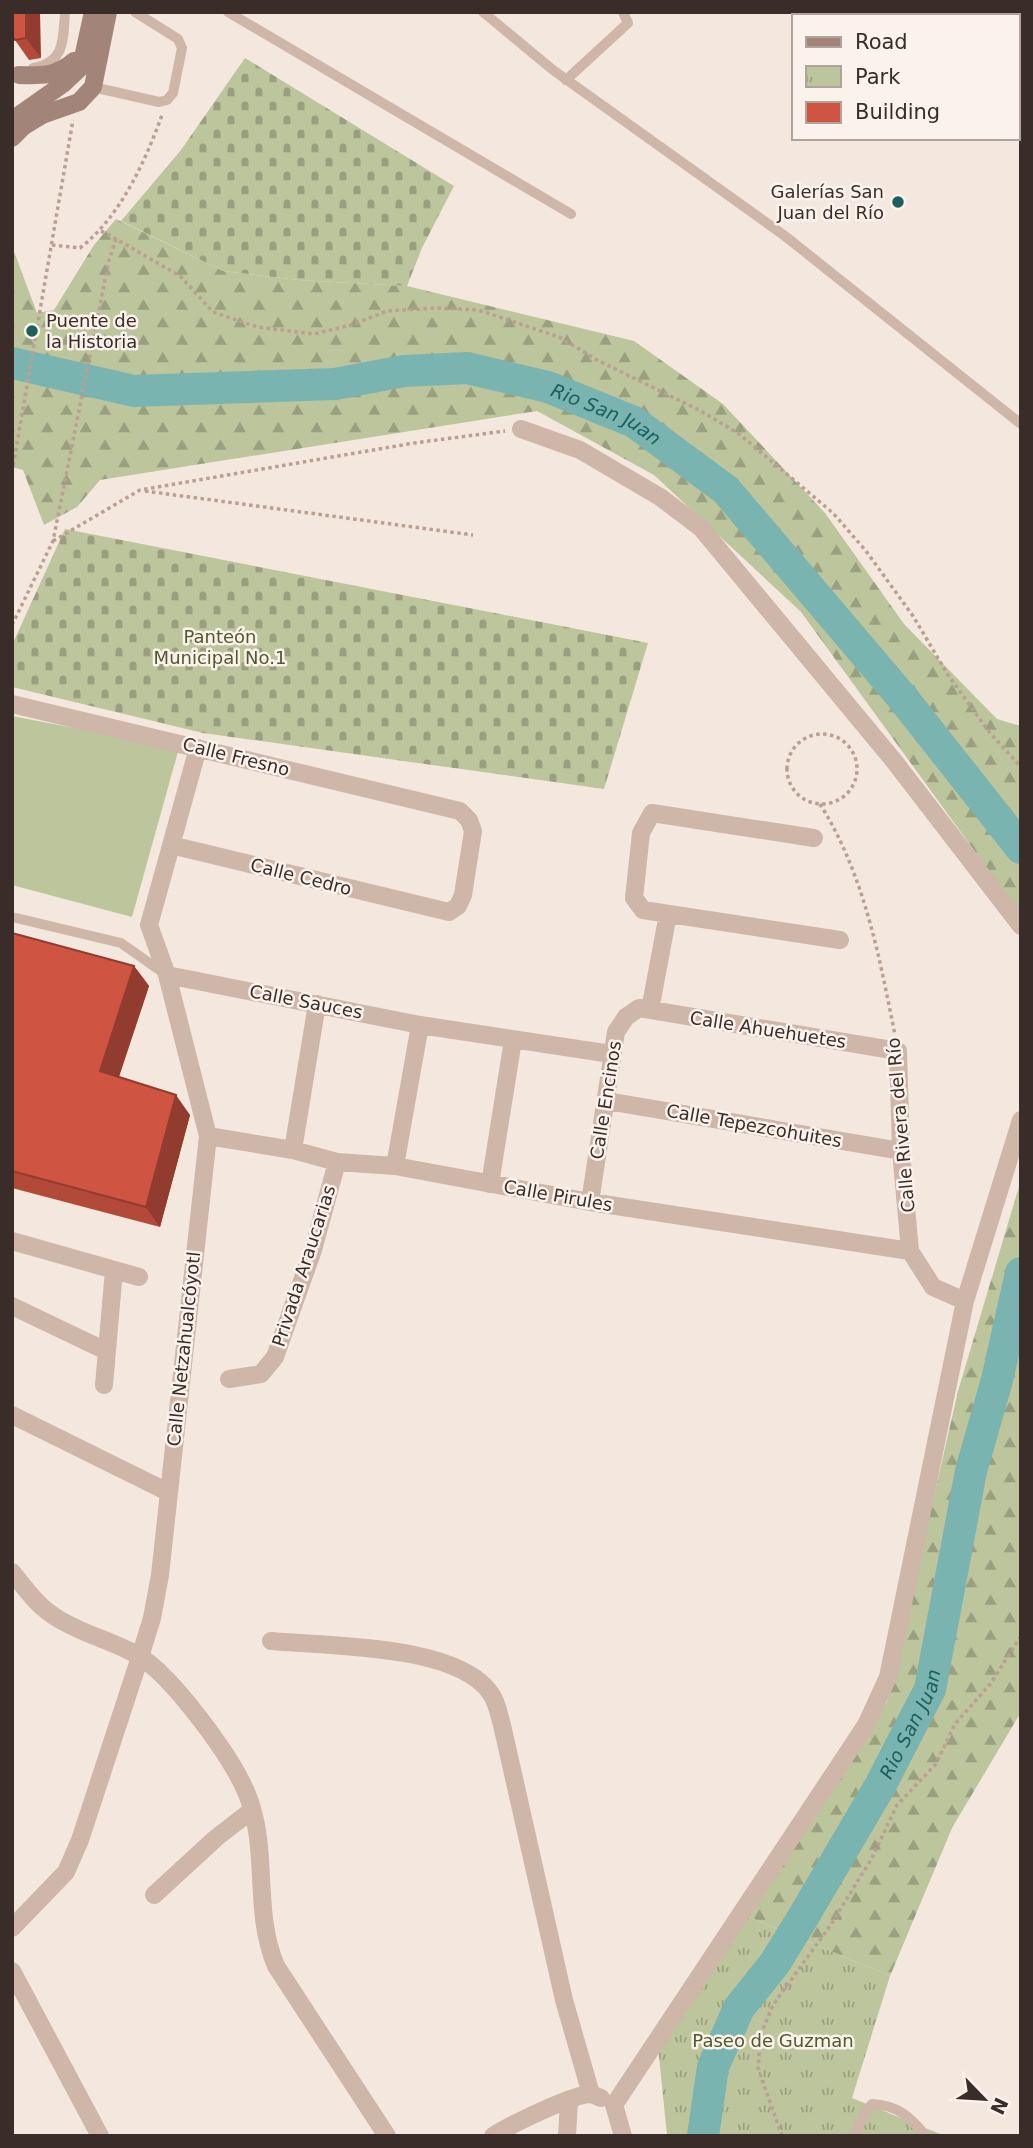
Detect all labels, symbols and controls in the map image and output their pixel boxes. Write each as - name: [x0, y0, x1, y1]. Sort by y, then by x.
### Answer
- legend: [792, 14, 1019, 140]
- text: Road: [855, 30, 908, 54]
- text: Park: [855, 65, 901, 89]
- text: Building: [855, 100, 940, 124]
- place label: Galerías San Juan del Río: [771, 181, 884, 223]
- marker: Galerías San Juan del Río: [890, 194, 906, 210]
- place label: Puente de la Historia: [46, 310, 137, 352]
- marker: Puente de la Historia: [24, 323, 40, 339]
- water label: Rio San Juan: [548, 379, 665, 449]
- park label: Panteón Municipal No.1: [154, 626, 286, 668]
- street label: Calle Fresno: [181, 733, 292, 780]
- street label: Calle Cedro: [248, 854, 354, 899]
- street label: Calle Sauces: [248, 980, 364, 1023]
- street label: Calle Ahuehuetes: [688, 1007, 848, 1052]
- street label: Calle Rivera del Río: [882, 1037, 919, 1213]
- street label: Calle Encinos: [586, 1039, 625, 1161]
- street label: Calle Tepezcohuites: [665, 1100, 843, 1151]
- street label: Calle Pirules: [502, 1176, 614, 1215]
- street label: Privada Araucarias: [267, 1182, 340, 1349]
- street label: Calle Netzahualcóyotl: [163, 1250, 204, 1447]
- water label: Rio San Juan: [875, 1667, 944, 1782]
- park label: Paseo de Guzman: [692, 2030, 854, 2051]
- north arrow: [949, 2064, 1019, 2134]
- text: N: [986, 2094, 1013, 2118]

